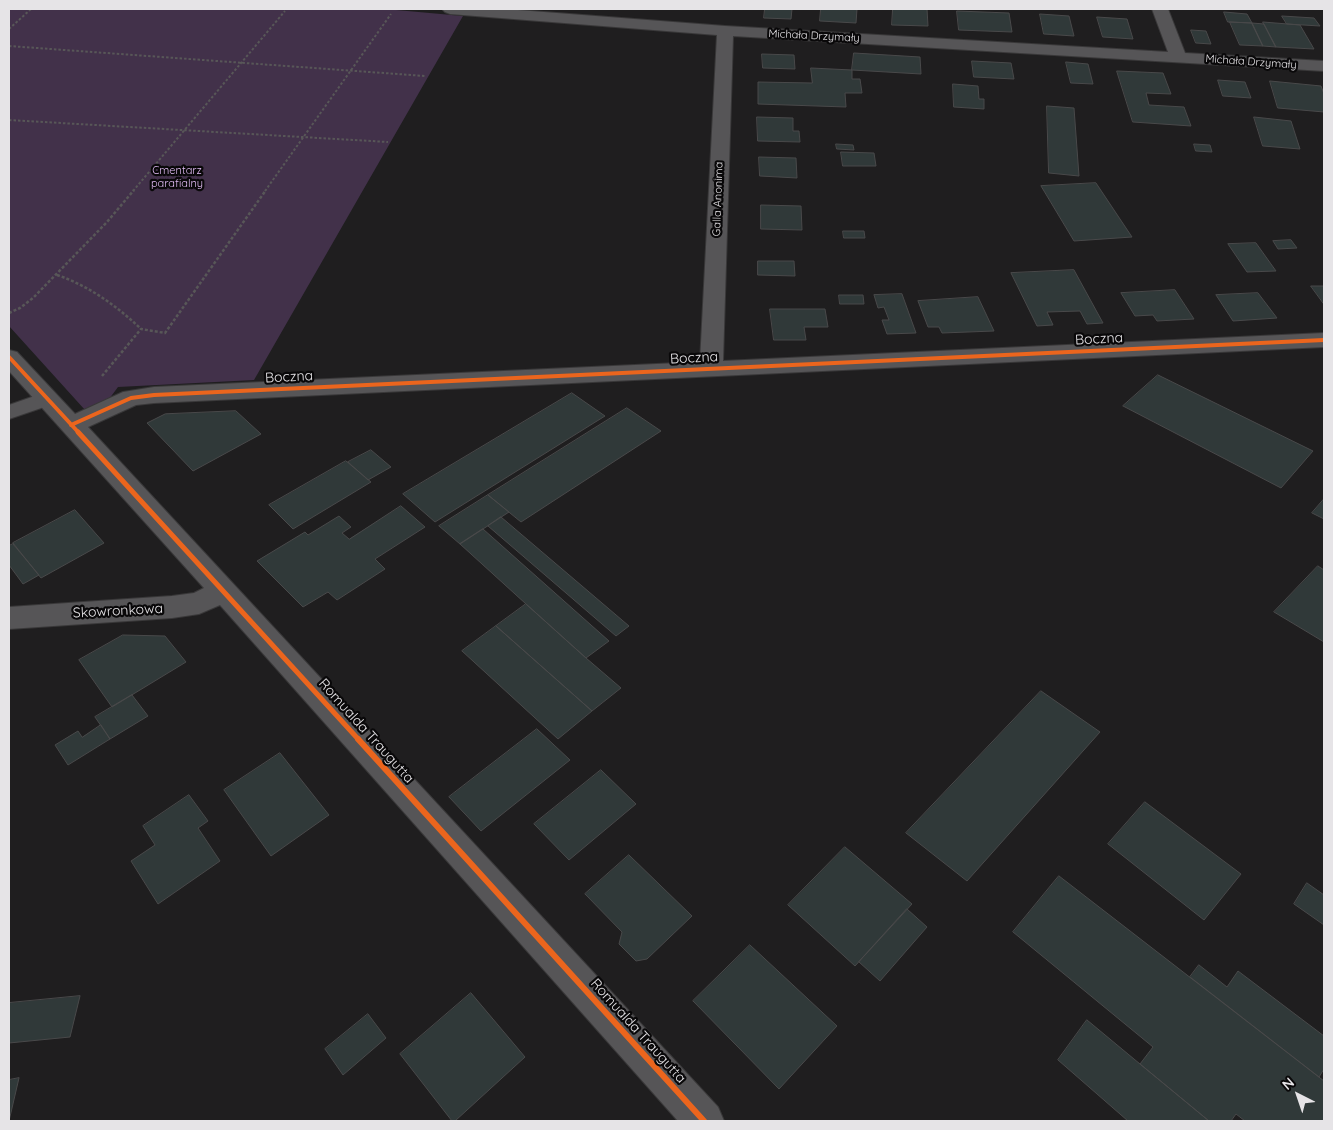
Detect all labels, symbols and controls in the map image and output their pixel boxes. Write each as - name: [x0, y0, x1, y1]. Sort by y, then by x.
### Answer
- street label: Michała Drzymały: [768, 27, 860, 45]
- street label: Michała Drzymały: [1205, 52, 1297, 72]
- street label: Galla Anonima: [710, 161, 726, 237]
- park label: Cmentarz parafialny: [151, 164, 203, 190]
- street label: Boczna: [1075, 329, 1123, 349]
- street label: Boczna: [670, 348, 718, 368]
- street label: Boczna: [265, 367, 313, 387]
- street label: Skowronkowa: [72, 600, 164, 622]
- street label: Romualda Traugutta: [315, 675, 417, 787]
- street label: Romualda Traugutta: [587, 975, 689, 1087]
- north arrow: [1273, 1070, 1323, 1120]
- text: N: [1278, 1074, 1298, 1094]

